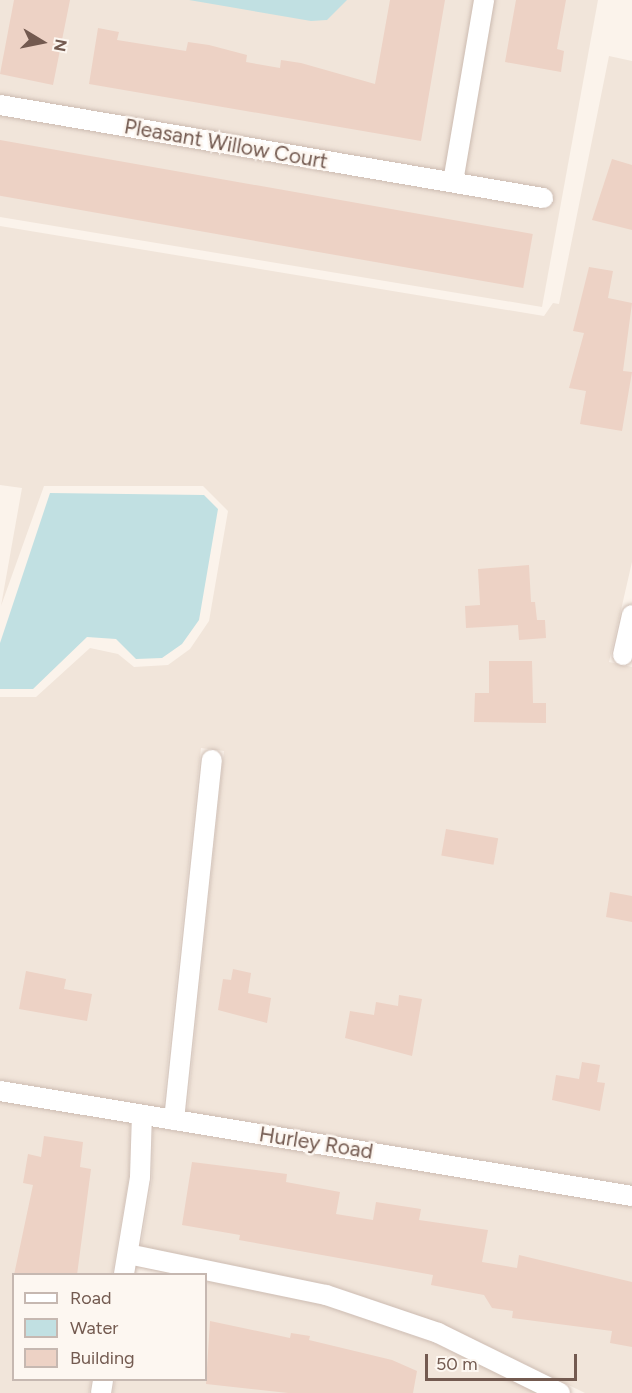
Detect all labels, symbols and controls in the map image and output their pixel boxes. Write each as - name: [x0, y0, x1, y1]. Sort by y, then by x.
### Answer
- north arrow: [12, 12, 72, 72]
- text: N: [50, 37, 71, 53]
- street label: Pleasant Willow Court: [122, 114, 330, 174]
- street label: Hurley Road: [257, 1122, 375, 1164]
- legend: [12, 1273, 207, 1381]
- text: Road: [70, 1287, 111, 1309]
- text: Water: [70, 1317, 118, 1339]
- scale bar: [428, 1342, 580, 1380]
- text: Building: [70, 1347, 135, 1369]
- text: 50 m: [436, 1353, 478, 1375]

